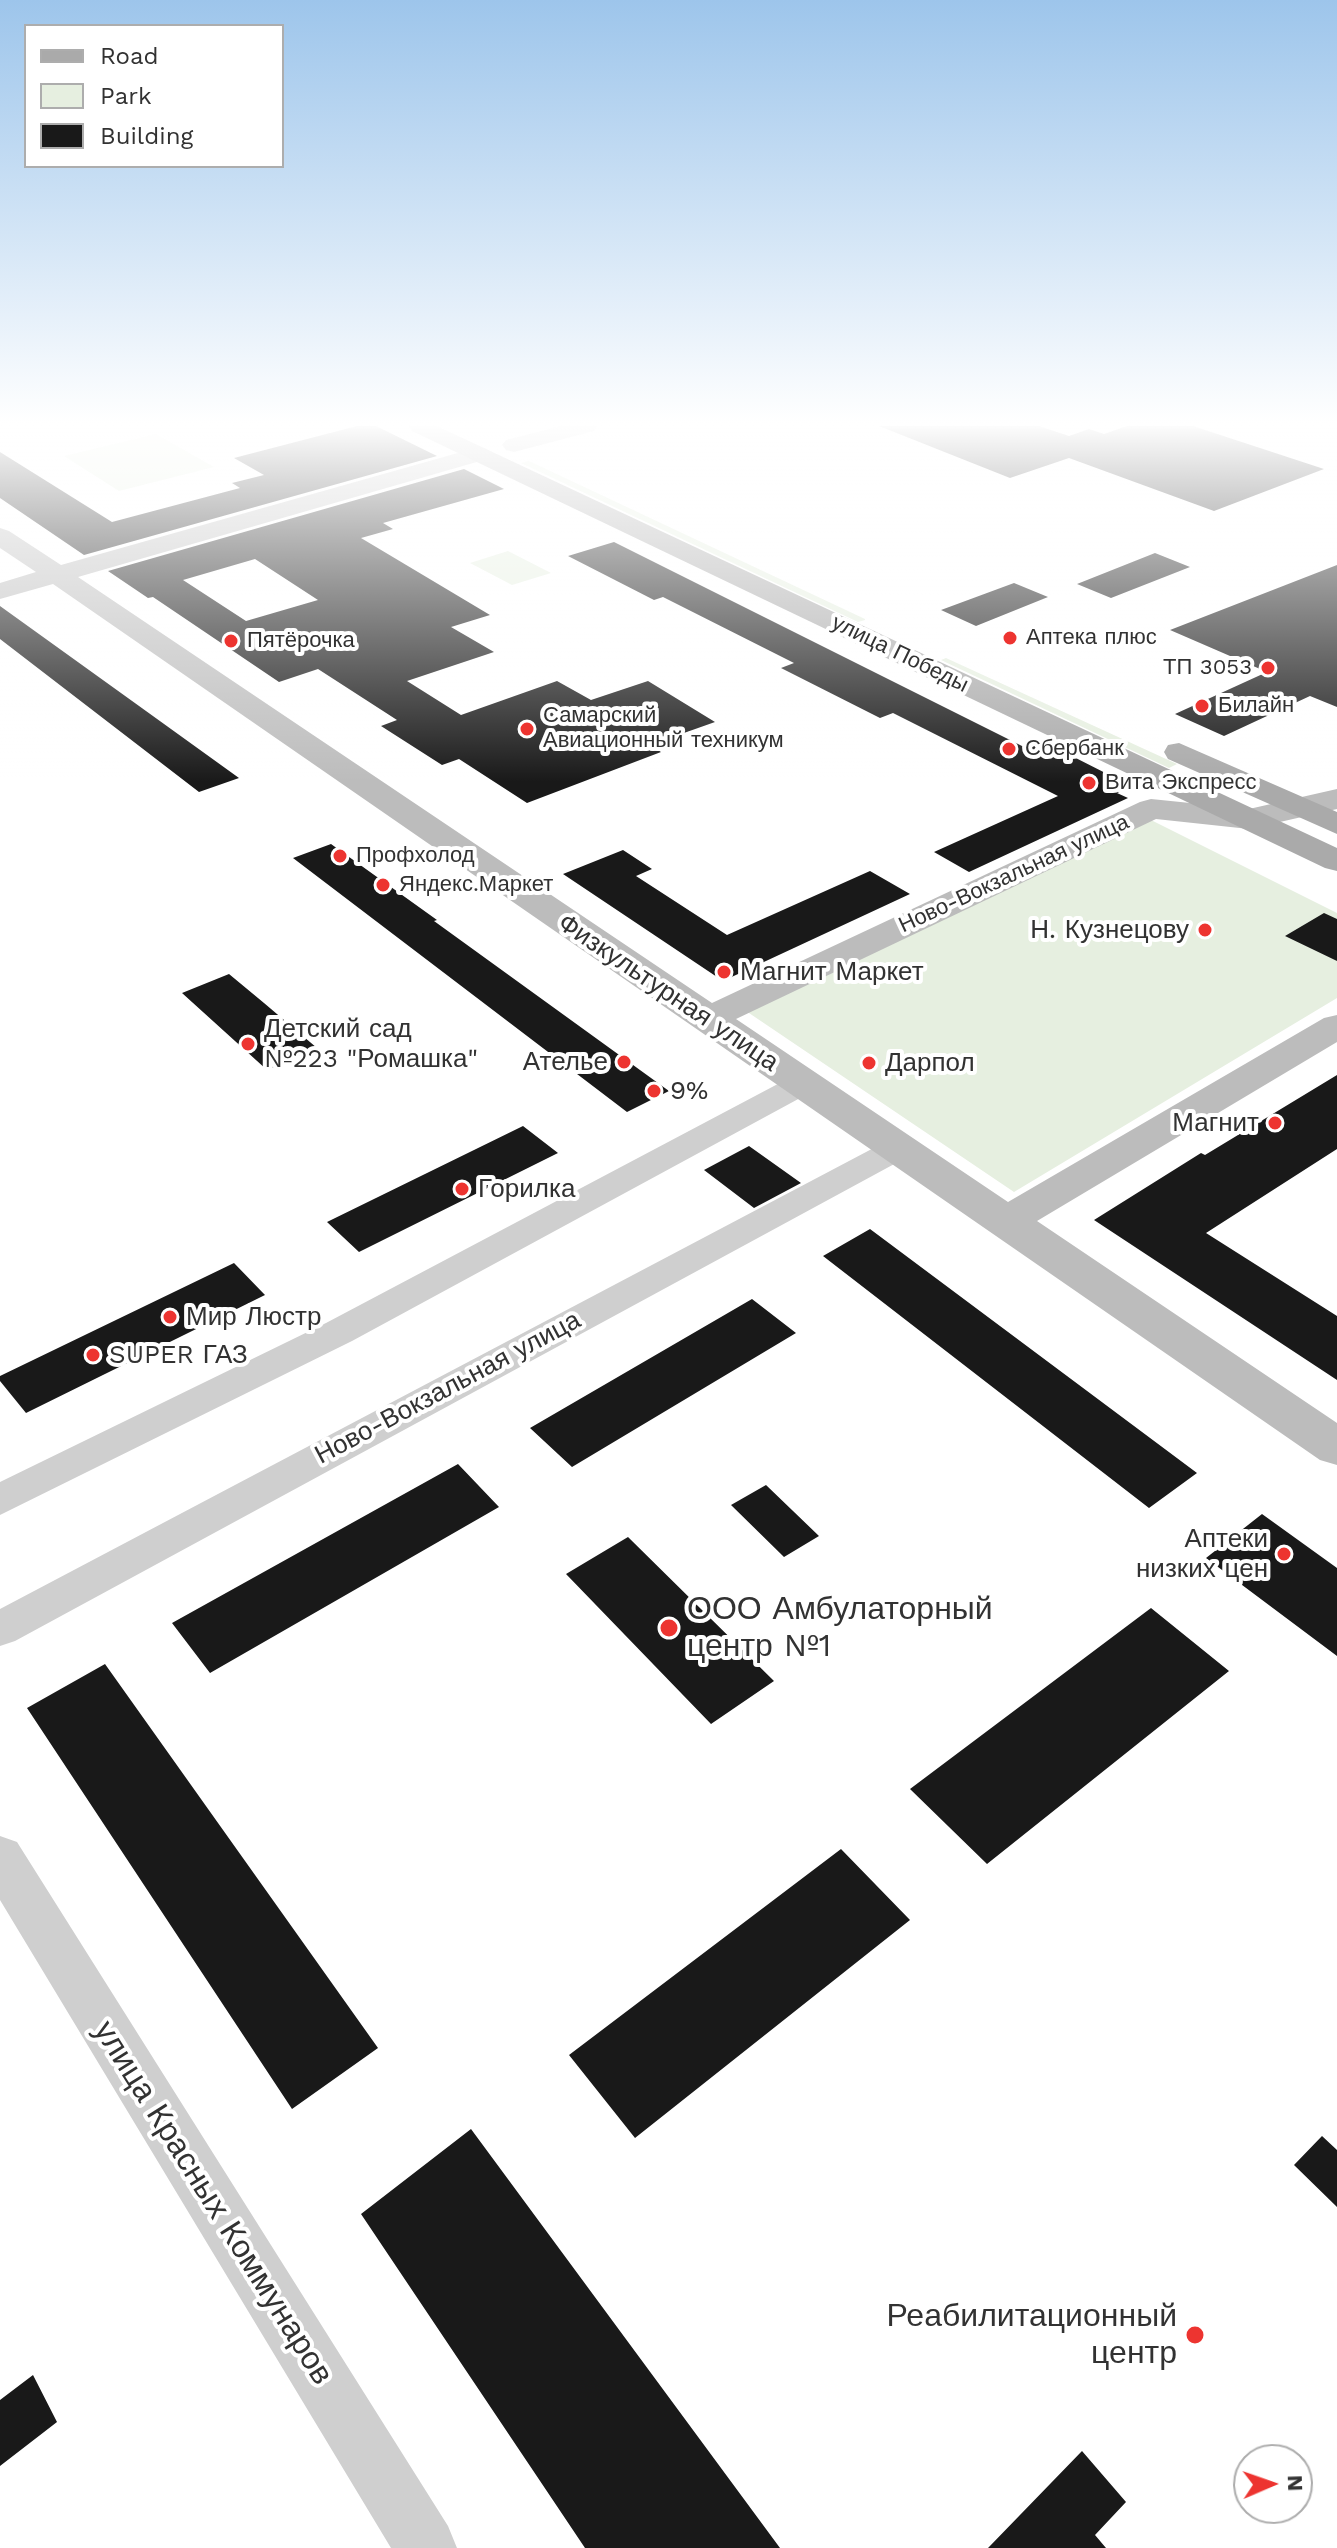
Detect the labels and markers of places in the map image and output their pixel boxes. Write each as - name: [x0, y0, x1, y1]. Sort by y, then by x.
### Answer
- place label: Аптека плюс: [1026, 625, 1157, 651]
- place label: Пятёрочка: [247, 628, 355, 654]
- marker: Аптека плюс: [1001, 629, 1019, 647]
- marker: Пятёрочка: [222, 632, 240, 650]
- place label: ТП 3053: [1163, 655, 1252, 681]
- marker: ТП 3053: [1259, 659, 1277, 677]
- place label: Билайн: [1218, 693, 1294, 719]
- marker: Билайн: [1193, 697, 1211, 715]
- place label: Самарский Авиационный техникум: [543, 703, 784, 754]
- marker: Самарский Авиационный техникум: [518, 720, 536, 738]
- place label: Сбербанк: [1025, 736, 1124, 762]
- marker: Сбербанк: [1000, 740, 1018, 758]
- place label: Вита Экспресс: [1105, 770, 1257, 796]
- marker: Вита Экспресс: [1080, 774, 1098, 792]
- place label: Профхолод: [356, 843, 475, 869]
- marker: Профхолод: [331, 847, 349, 865]
- place label: Яндекс.Маркет: [399, 872, 553, 898]
- marker: Яндекс.Маркет: [374, 876, 392, 894]
- place label: Н. Кузнецову: [1030, 914, 1189, 946]
- marker: Н. Кузнецову: [1196, 921, 1214, 939]
- place label: Магнит Маркет: [740, 956, 924, 988]
- marker: Магнит Маркет: [715, 963, 733, 981]
- place label: Детский сад №223 "Ромашка": [264, 1013, 478, 1074]
- marker: Детский сад №223 "Ромашка": [239, 1035, 257, 1053]
- place label: Ателье: [523, 1046, 608, 1078]
- place label: Дарпол: [885, 1047, 975, 1079]
- marker: Ателье: [615, 1053, 633, 1071]
- marker: Дарпол: [860, 1054, 878, 1072]
- place label: 9%: [670, 1075, 708, 1107]
- marker: 9%: [645, 1082, 663, 1100]
- place label: Магнит: [1172, 1107, 1259, 1139]
- marker: Магнит: [1266, 1114, 1284, 1132]
- place label: Горилка: [478, 1173, 575, 1205]
- marker: Горилка: [453, 1180, 471, 1198]
- place label: Мир Люстр: [186, 1301, 321, 1333]
- marker: Мир Люстр: [161, 1308, 179, 1326]
- place label: SUPER ГАЗ: [109, 1339, 248, 1371]
- marker: SUPER ГАЗ: [84, 1346, 102, 1364]
- place label: Аптеки низких цен: [1136, 1523, 1268, 1584]
- marker: Аптеки низких цен: [1275, 1545, 1293, 1563]
- place label: ООО Амбулаторный центр №1: [687, 1591, 993, 1666]
- marker: ООО Амбулаторный центр №1: [658, 1617, 680, 1639]
- place label: Реабилитационный центр: [886, 2298, 1177, 2373]
- marker: Реабилитационный центр: [1184, 2324, 1206, 2346]

